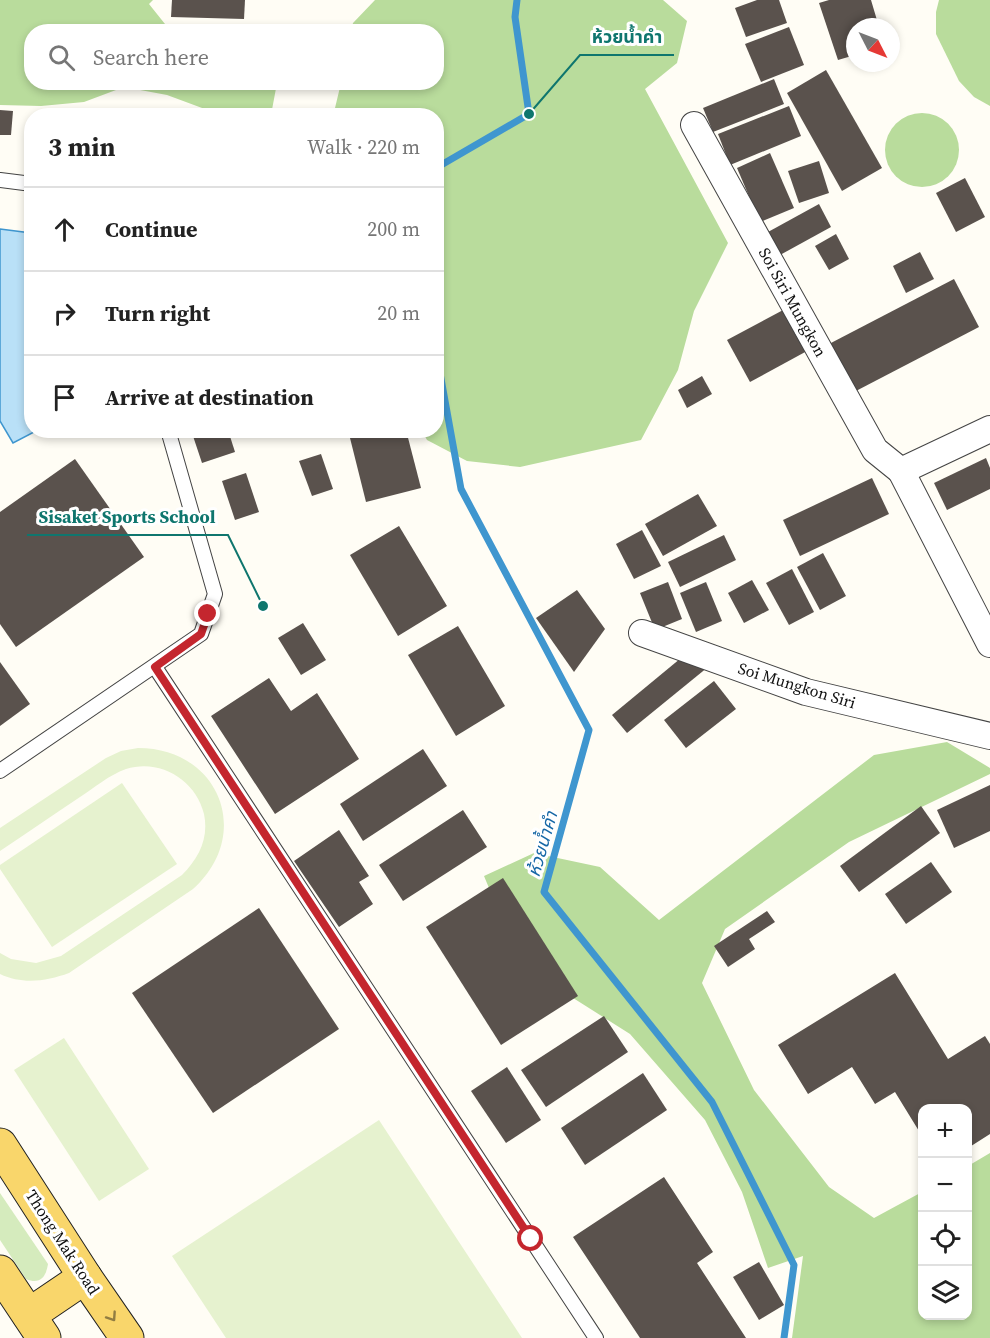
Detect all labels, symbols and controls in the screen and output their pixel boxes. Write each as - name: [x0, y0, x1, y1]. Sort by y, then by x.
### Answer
- north arrow: [846, 18, 900, 72]
- callout: ห้วยน้ำคำ: [580, 19, 674, 55]
- search box: [24, 24, 444, 90]
- text: ห้วยน้ำคำ: [592, 24, 662, 49]
- icon: search: [45, 41, 78, 74]
- text: Search here: [93, 42, 209, 72]
- text: 3 min: [48, 129, 115, 165]
- text: Walk · 220 m: [307, 133, 420, 161]
- icon: ahead: [48, 213, 81, 246]
- text: Continue: [105, 214, 198, 244]
- text: 200 m: [367, 215, 420, 243]
- street label: Soi Siri Mungkon: [754, 243, 832, 361]
- icon: right: [48, 297, 81, 330]
- text: Turn right: [105, 298, 210, 328]
- text: 20 m: [377, 299, 420, 327]
- icon: arrive: [48, 381, 81, 414]
- text: Arrive at destination: [105, 382, 314, 412]
- callout: Sisaket Sports School: [27, 499, 228, 535]
- text: Sisaket Sports School: [39, 504, 216, 529]
- route end: [194, 600, 220, 626]
- street label: Soi Mungkon Siri: [736, 657, 859, 713]
- water label: ห้วยน้ำคำ: [521, 808, 563, 880]
- map controls: [918, 1104, 972, 1320]
- button: +: [918, 1104, 972, 1158]
- button: −: [918, 1158, 972, 1212]
- street label: Thong Mak Road: [21, 1185, 105, 1299]
- button: locate: [918, 1212, 972, 1266]
- route start: [517, 1225, 543, 1251]
- button: layers: [918, 1266, 972, 1320]
- one-way arrow: [105, 1310, 116, 1321]

